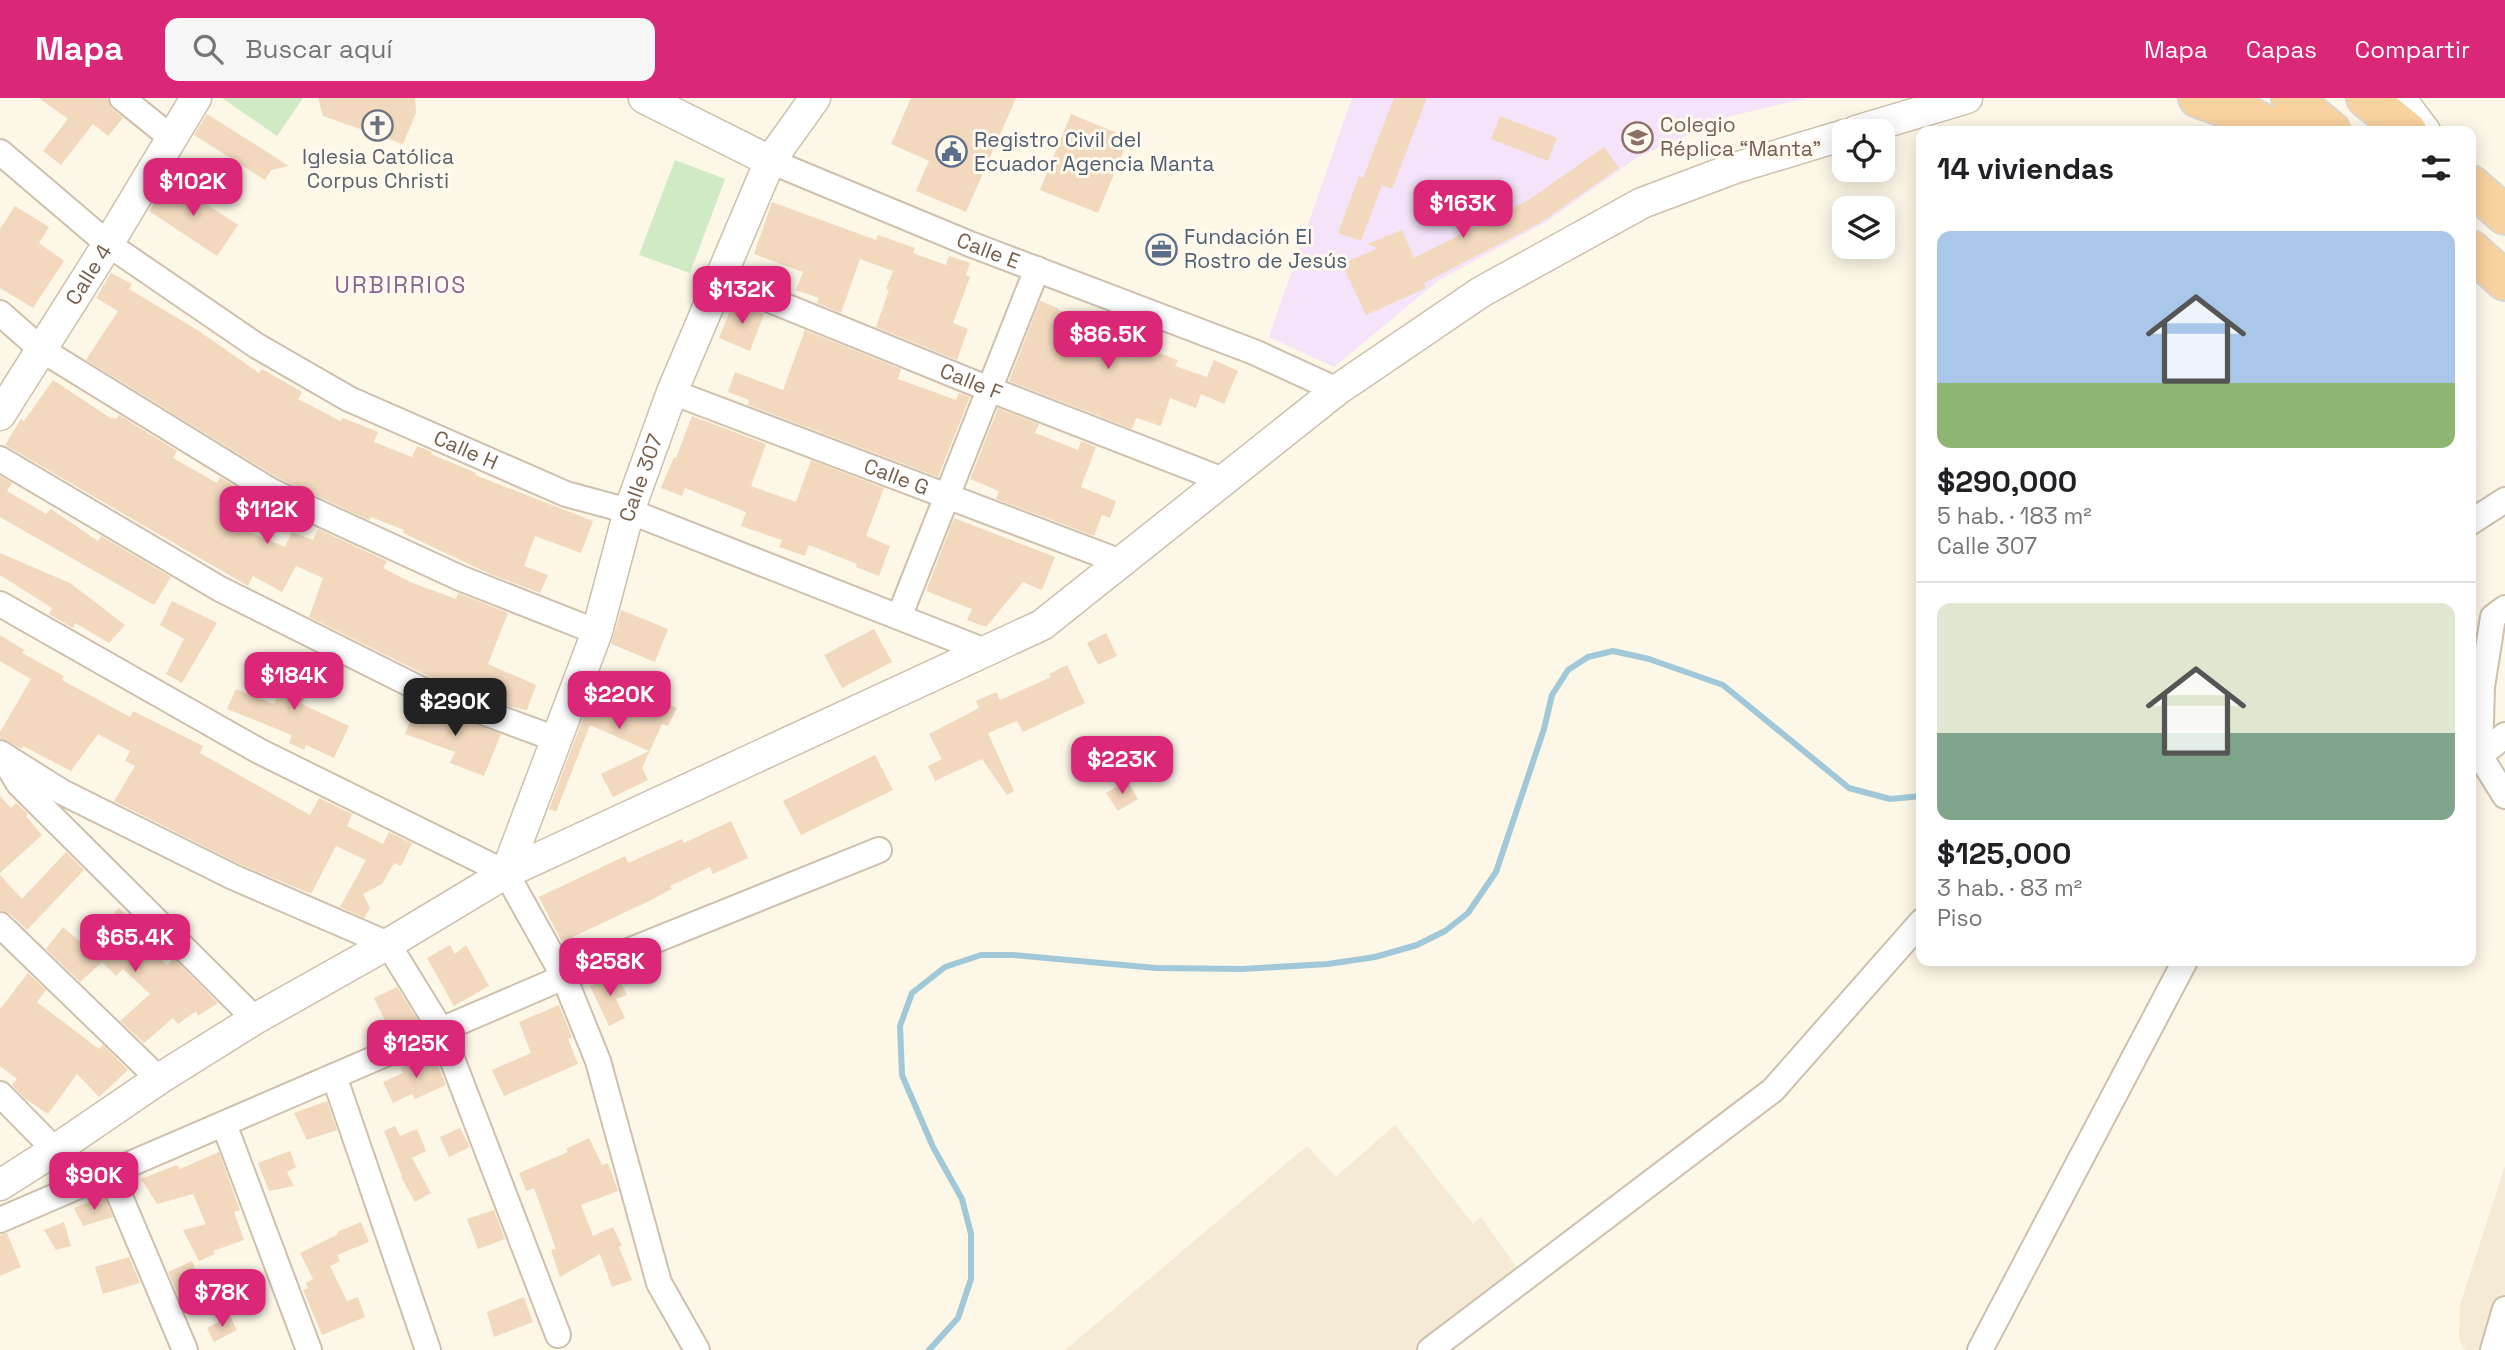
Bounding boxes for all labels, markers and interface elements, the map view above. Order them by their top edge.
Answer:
search box [165,18,655,81]
text: Mapa [35,28,123,70]
icon: search [189,30,227,68]
text: Buscar aquí [245,32,393,66]
text: Mapa [2144,34,2208,65]
text: Capas [2246,34,2317,65]
text: Compartir [2355,34,2470,65]
church icon: Iglesia Católica Corpus Christi [361,108,395,142]
place label: Colegio Réplica “Manta” [1660,111,1821,162]
map controls [1832,119,1895,259]
button: locate [1832,119,1895,182]
school or university icon: Colegio Réplica “Manta” [1620,120,1654,154]
place label: Registro Civil del Ecuador Agencia Manta [974,126,1214,177]
public building icon: Registro Civil del Ecuador Agencia Manta [934,135,968,169]
place label: Iglesia Católica Corpus Christi [302,143,454,194]
text: 14 viviendas [1937,149,2114,188]
icon: filters [2417,149,2455,187]
pin: $102K [144,158,242,218]
text: $102K [159,166,227,196]
pin: $163K [1414,180,1512,240]
text: $163K [1430,188,1496,218]
button: layers [1832,196,1895,259]
place label: Fundación El Rostro de Jesús [1184,223,1347,274]
street label: Calle E [953,226,1024,275]
office icon: Fundación El Rostro de Jesús [1144,232,1178,266]
street label: Calle 4 [59,239,117,310]
pin: $132K [693,266,791,326]
district label: URBIRRIOS [335,270,467,300]
text: $132K [709,274,775,304]
icon: home [2133,276,2259,402]
pin: $86.5K [1051,312,1165,371]
text: $86.5K [1070,319,1146,349]
street label: Calle F [936,356,1006,406]
street label: Calle H [430,424,502,476]
street label: Calle 307 [613,430,669,524]
street label: Calle G [860,452,933,501]
text: $290,000 [1937,462,2077,501]
pin: $112K [218,486,316,546]
text: $112K [236,494,298,524]
text: 5 hab. · 183 m² [1937,501,2092,531]
text: Calle 307 [1937,531,2037,561]
icon: home [2133,648,2259,774]
pin: $184K [245,652,343,712]
text: $184K [260,660,328,690]
pin: $220K [570,672,668,731]
pin: $290K [406,678,504,738]
text: $220K [584,679,654,709]
text: $290K [419,686,491,716]
pin: $223K [1073,736,1171,796]
text: $223K [1087,744,1157,774]
text: $125,000 [1937,834,2071,873]
text: 3 hab. · 83 m² [1937,873,2082,903]
text: Piso [1937,903,1983,933]
pin: $65.4K [78,914,192,974]
text: $65.4K [96,922,174,952]
pin: $258K [561,939,659,998]
text: $258K [575,946,645,976]
pin: $125K [367,1020,465,1080]
text: $125K [383,1028,449,1058]
pin: $90K [53,1152,135,1212]
text: $90K [65,1160,123,1190]
pin: $78K [181,1270,263,1329]
text: $78K [195,1277,249,1307]

